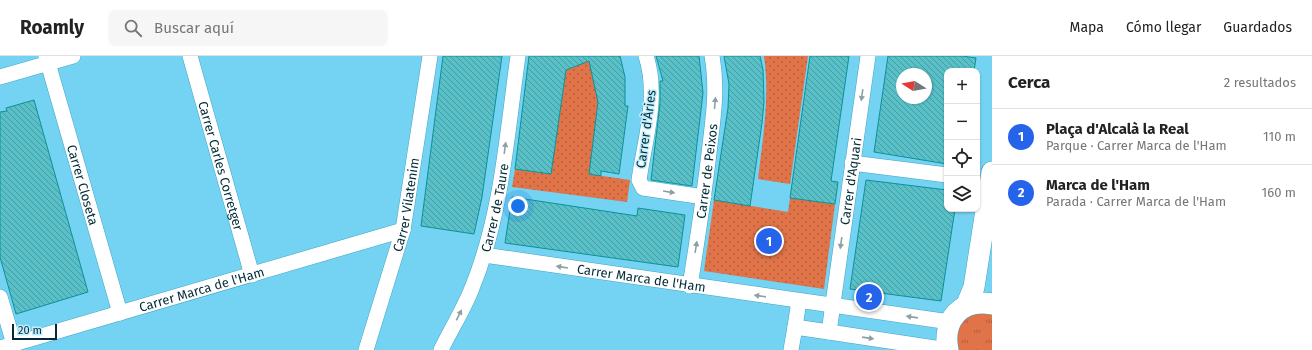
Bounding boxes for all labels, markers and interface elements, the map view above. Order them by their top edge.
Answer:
search box [108,10,388,46]
text: Roamly [20,16,84,39]
icon: search [122,17,144,39]
text: Buscar aquí [154,19,234,37]
text: Mapa [1070,19,1104,36]
text: Cómo llegar [1126,19,1201,36]
text: Guardados [1223,19,1292,36]
north arrow [896,68,932,104]
map controls [944,68,980,212]
button: + [944,68,980,104]
text: Cerca [1008,72,1050,93]
text: 2 resultados [1224,75,1296,90]
street label: Carrer d'Àries [633,89,659,169]
one-way arrow [859,89,865,101]
one-way arrow [711,97,718,109]
street label: Carrer Carles Corretger [196,99,246,232]
button: − [944,104,980,140]
text: Plaça d'Alcalà la Real [1046,120,1189,138]
street label: Carrer de Peixos [693,123,720,220]
text: 1 [1018,129,1024,144]
text: 110 m [1263,129,1296,144]
street label: Carrer d'Aquari [837,136,864,226]
text: Parque · Carrer Marca de l'Ham [1046,138,1227,153]
button: locate [944,140,980,176]
one-way arrow [502,142,508,154]
street label: Carrer Closeta [64,143,102,227]
street label: Carrer Vilatenim [389,157,422,253]
street label: Carrer de Taure [478,162,511,254]
button: layers [944,176,980,212]
text: Marca de l'Ham [1046,176,1150,194]
text: 2 [1018,185,1024,200]
text: 160 m [1262,185,1296,200]
one-way arrow [663,189,675,195]
text: Parada · Carrer Marca de l'Ham [1046,194,1226,209]
your location [508,196,528,216]
pin: 1 [756,226,782,256]
one-way arrow [838,237,844,249]
one-way arrow [693,241,699,253]
street label: Carrer Marca de l'Ham [576,261,707,294]
street label: Carrer Marca de l'Ham [137,264,266,314]
one-way arrow [556,264,568,270]
pin: 2 [856,282,882,312]
one-way arrow [754,293,766,299]
one-way arrow [455,309,462,321]
one-way arrow [906,314,918,320]
scale bar [12,322,57,341]
text: 20 m [18,324,42,337]
one-way arrow [862,335,874,341]

